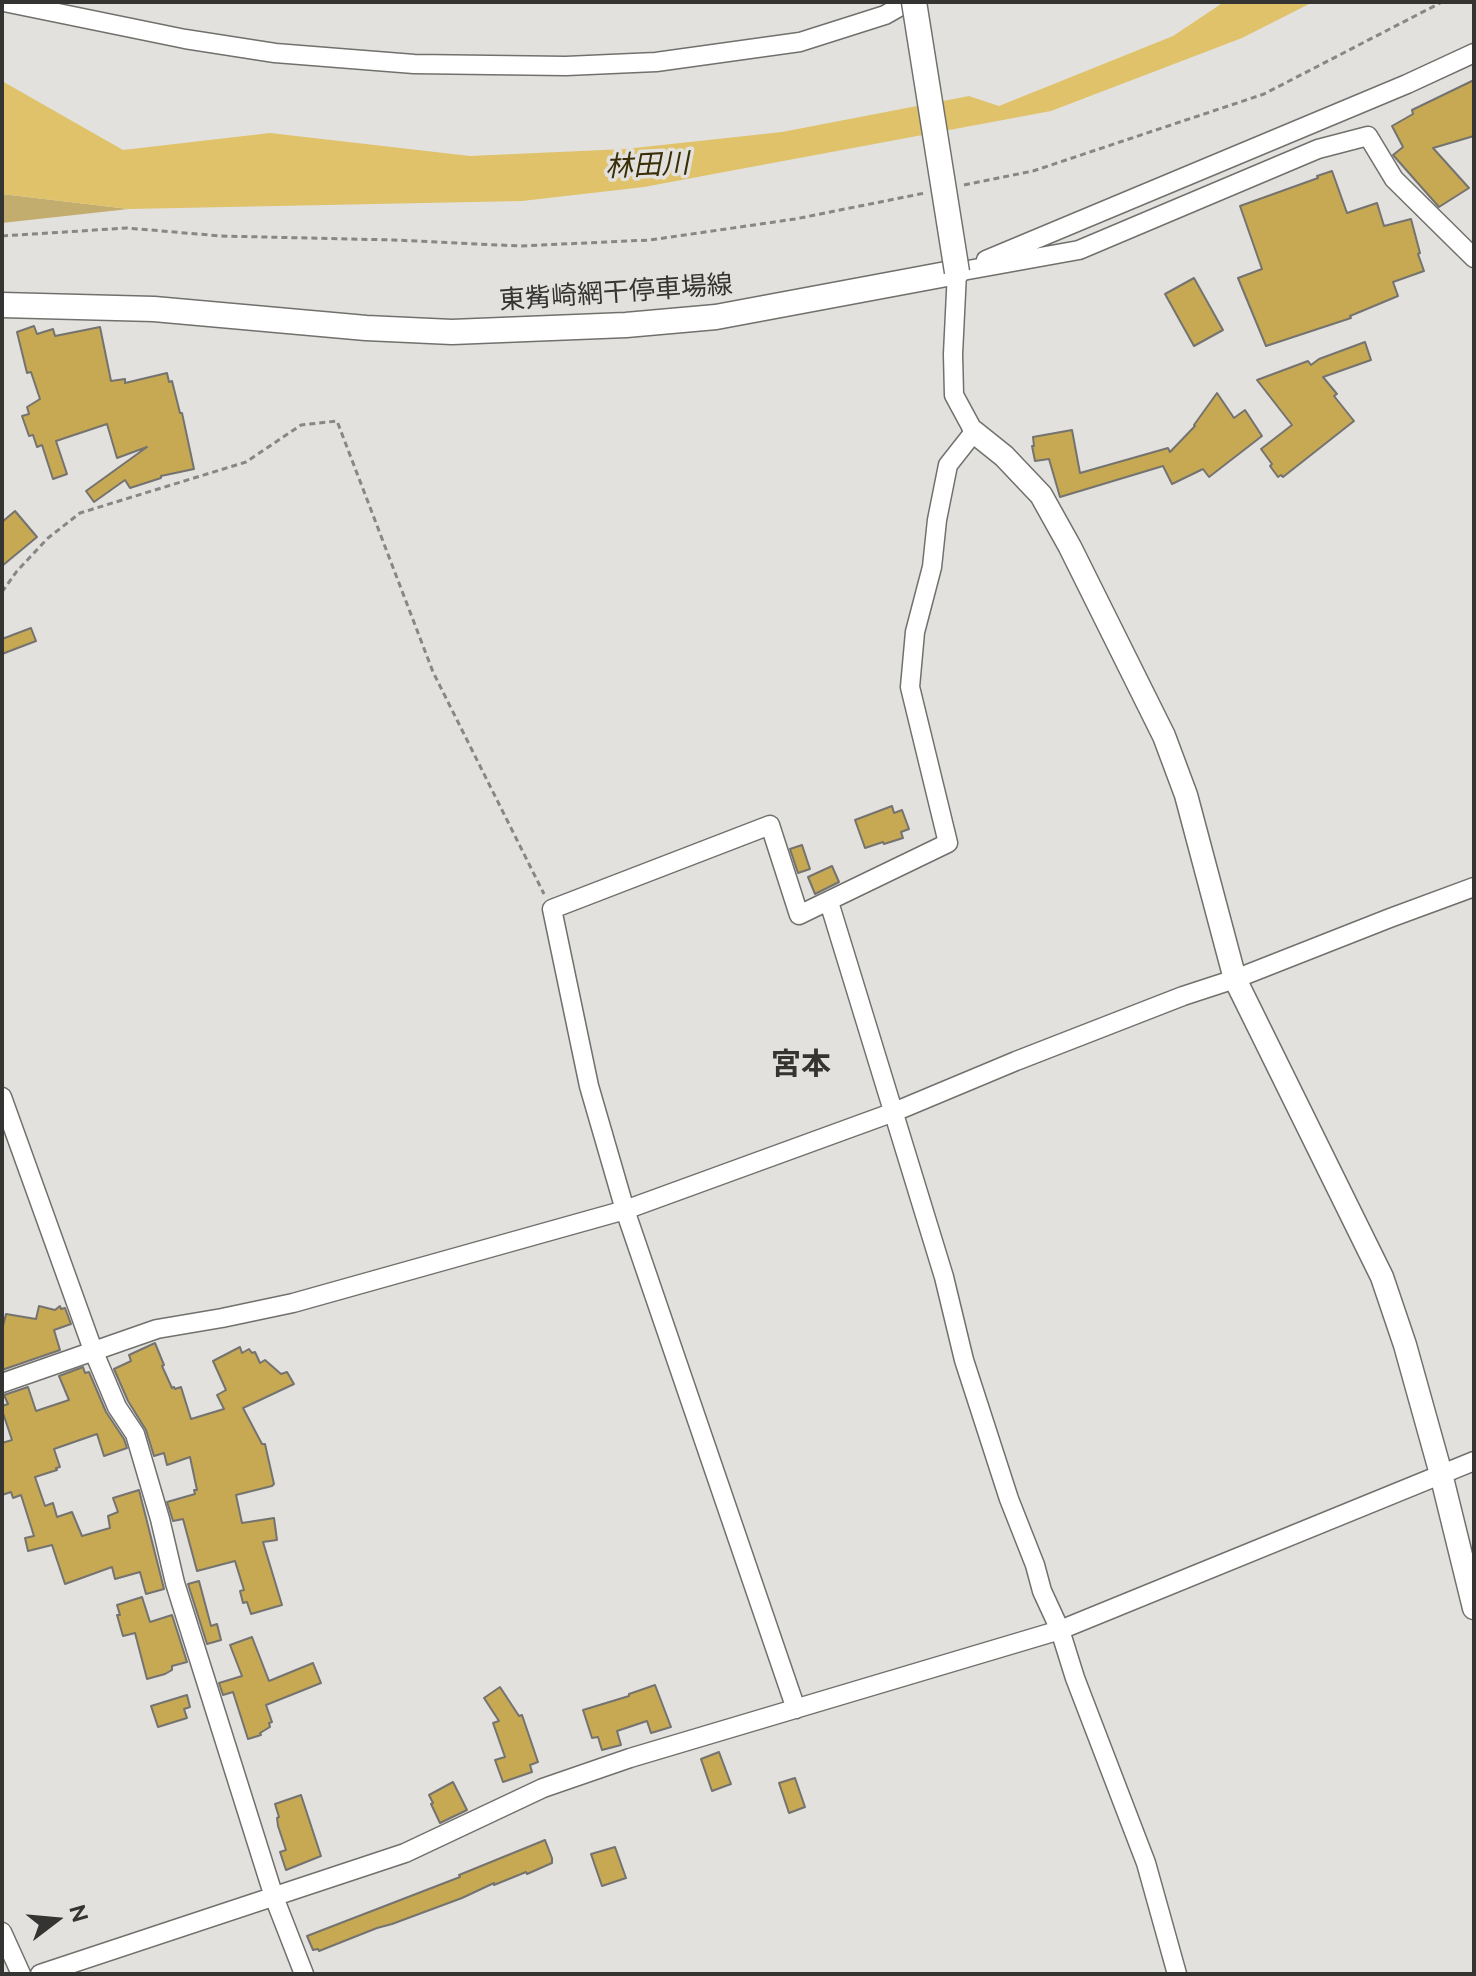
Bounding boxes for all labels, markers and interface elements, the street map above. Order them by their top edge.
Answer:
water label: 林田川 [604,147,690,185]
street label: 東觜崎網干停車場線 [498,269,734,317]
district label: 宮本 [771,1047,831,1083]
north arrow [16,1880,96,1960]
text: N [64,1902,94,1925]

